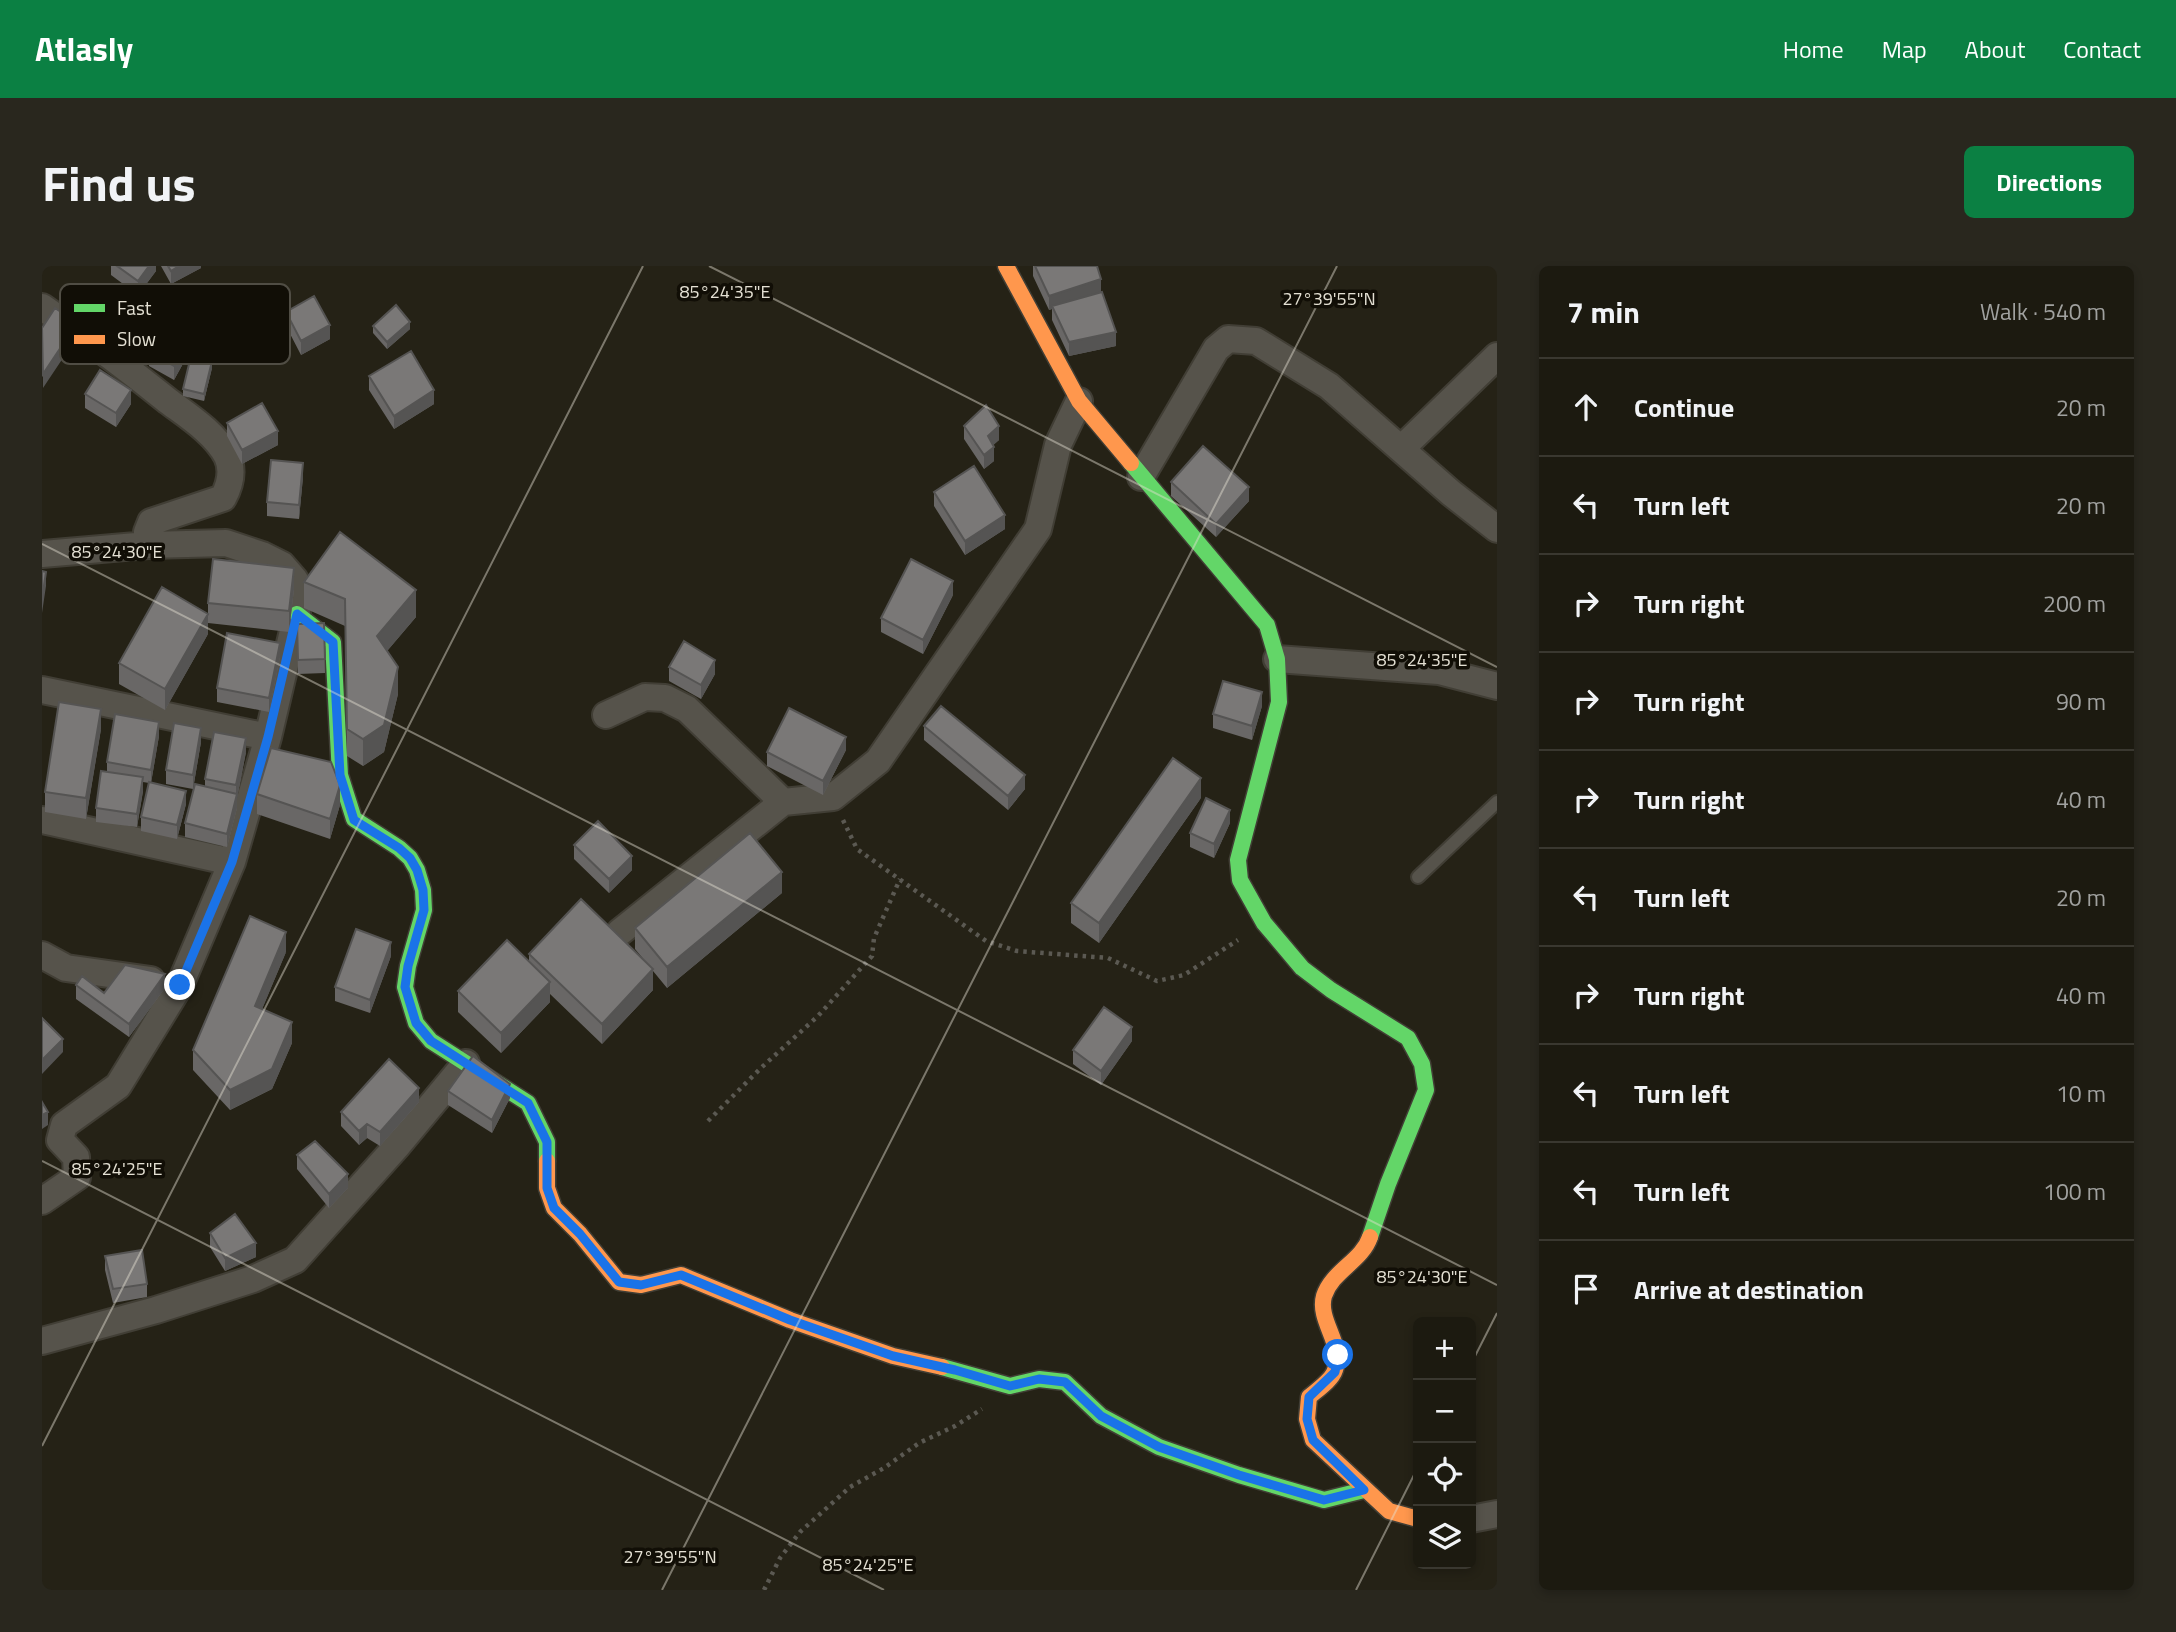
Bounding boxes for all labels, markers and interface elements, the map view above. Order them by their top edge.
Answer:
text: Atlasly [35,24,133,74]
text: Home [1783,31,1844,67]
text: Map [1882,31,1927,67]
text: About [1965,31,2025,67]
text: Contact [2063,31,2141,67]
text: Find us [42,145,196,220]
button: Directions [1964,146,2134,218]
text: 85°24'35"E [680,278,771,305]
legend [60,284,290,364]
text: 27°39'55"N [1282,285,1376,312]
text: 7 min [1567,289,1640,335]
text: Fast [117,293,152,322]
text: Walk · 540 m [1980,294,2106,329]
text: Slow [117,324,156,353]
icon: ahead [1567,388,1605,426]
text: Continue [1634,388,1734,427]
text: 20 m [2056,390,2106,425]
icon: left [1567,486,1605,524]
text: Turn left [1634,486,1729,525]
text: 20 m [2056,488,2106,523]
text: 85°24'30"E [72,538,163,565]
icon: right [1567,584,1605,622]
text: Turn right [1634,584,1745,623]
text: 200 m [2043,586,2106,621]
text: 85°24'35"E [1377,646,1468,673]
icon: right [1567,682,1605,720]
text: Turn right [1634,682,1745,721]
text: 90 m [2056,684,2106,719]
icon: right [1567,780,1605,818]
text: Turn right [1634,780,1745,819]
text: 40 m [2056,782,2106,817]
icon: left [1567,878,1605,916]
text: Turn left [1634,878,1729,917]
text: 20 m [2056,880,2106,915]
route end [164,969,195,1000]
icon: right [1567,976,1605,1014]
text: Turn right [1634,976,1745,1015]
text: 40 m [2056,978,2106,1013]
icon: left [1567,1074,1605,1112]
text: Turn left [1634,1074,1729,1113]
text: 10 m [2056,1076,2106,1111]
text: 85°24'25"E [72,1155,163,1182]
icon: left [1567,1172,1605,1210]
text: Turn left [1634,1172,1729,1211]
text: 100 m [2043,1174,2106,1209]
text: 85°24'30"E [1377,1263,1468,1290]
icon: arrive [1567,1270,1605,1308]
text: Arrive at destination [1634,1270,1864,1309]
map controls [1413,1317,1476,1569]
button: + [1413,1317,1476,1380]
route start [1322,1339,1353,1370]
button: − [1413,1380,1476,1443]
button: locate [1413,1443,1476,1506]
button: layers [1413,1506,1476,1569]
text: 27°39'55"N [623,1543,717,1570]
text: 85°24'25"E [823,1551,914,1578]

